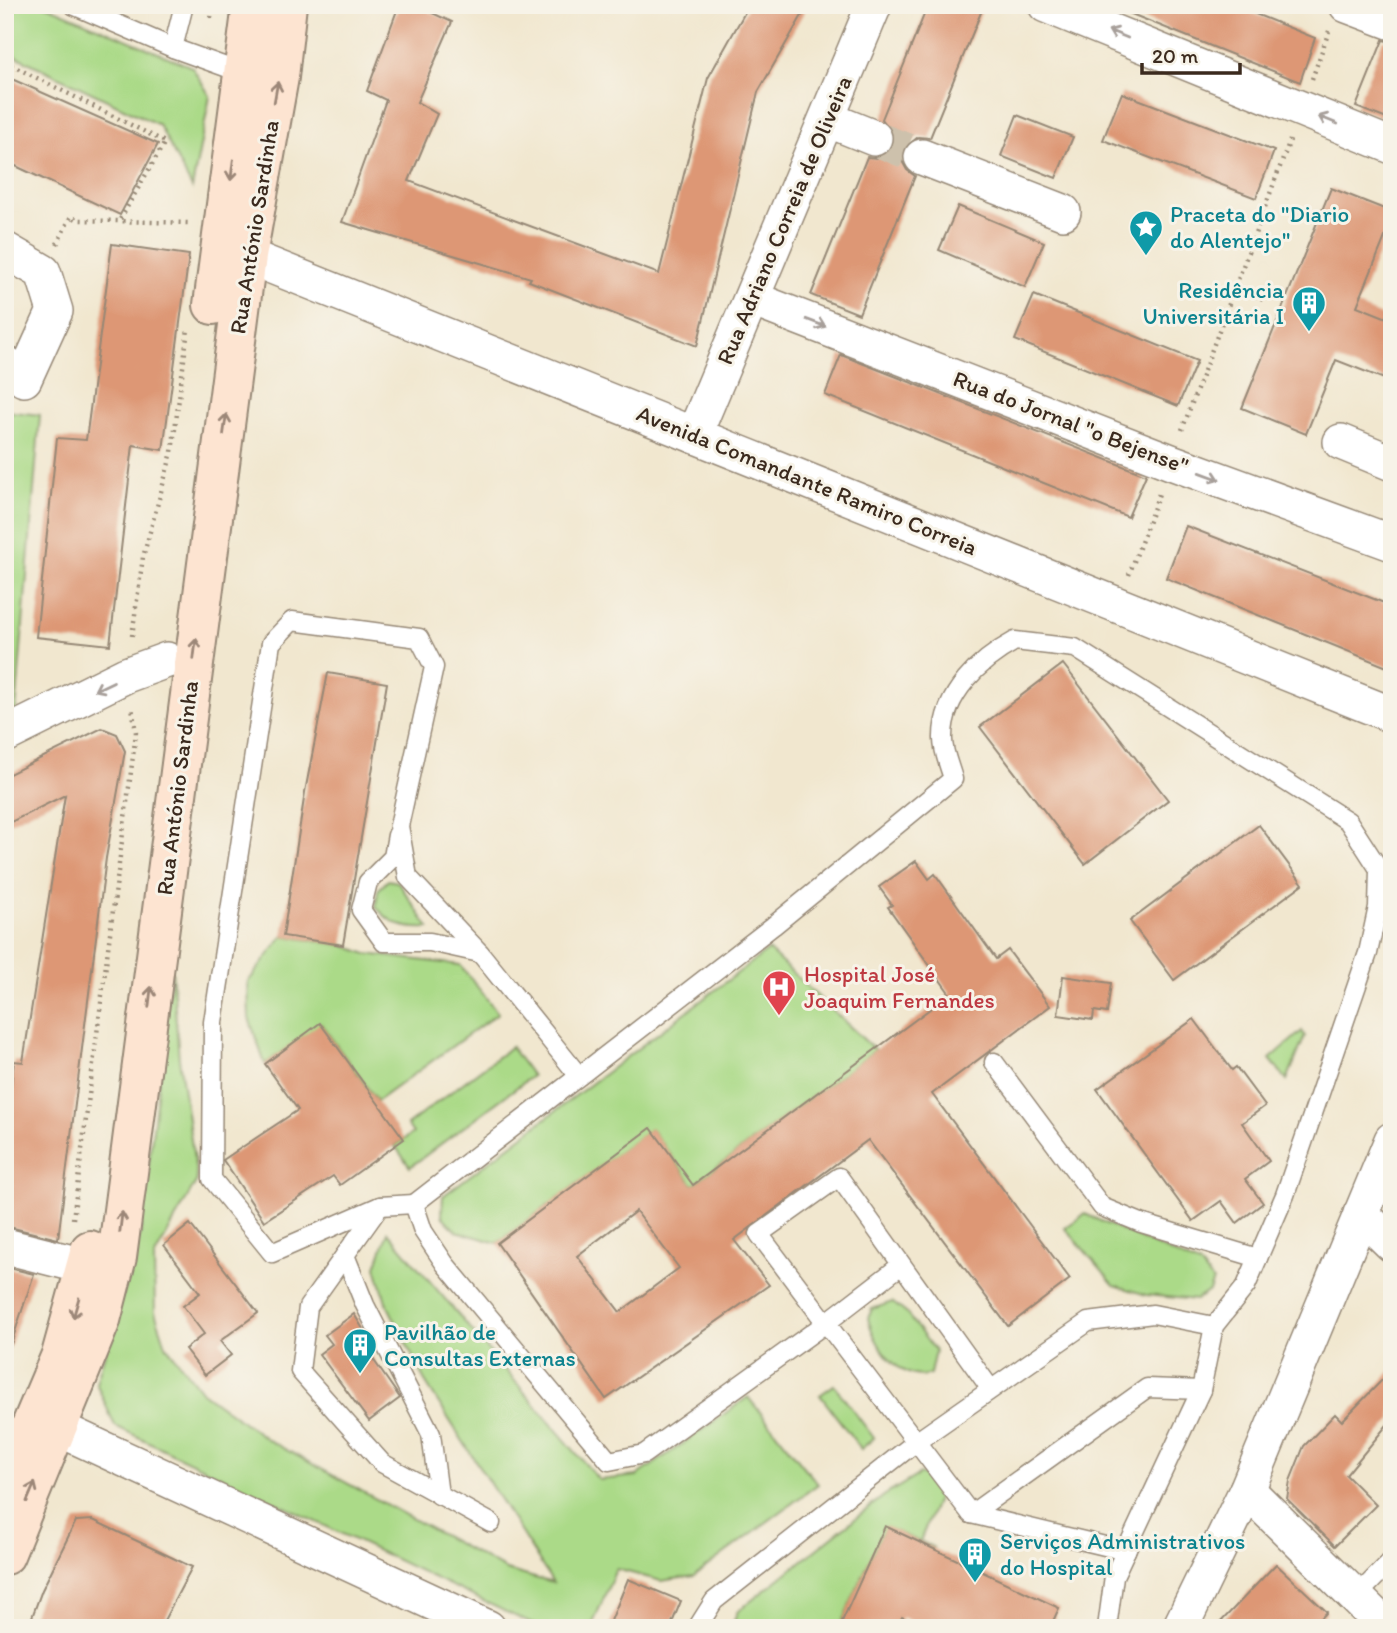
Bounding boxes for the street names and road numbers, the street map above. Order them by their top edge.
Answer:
street label: Rua Adriano Correia de Oliveira [710,71,858,369]
street label: Rua António Sardinha [223,118,285,336]
street label: Rua do Jornal "o Bejense" [949,364,1193,480]
street label: Avenida Comandante Ramiro Correia [633,399,981,561]
street label: Rua António Sardinha [150,679,204,897]

